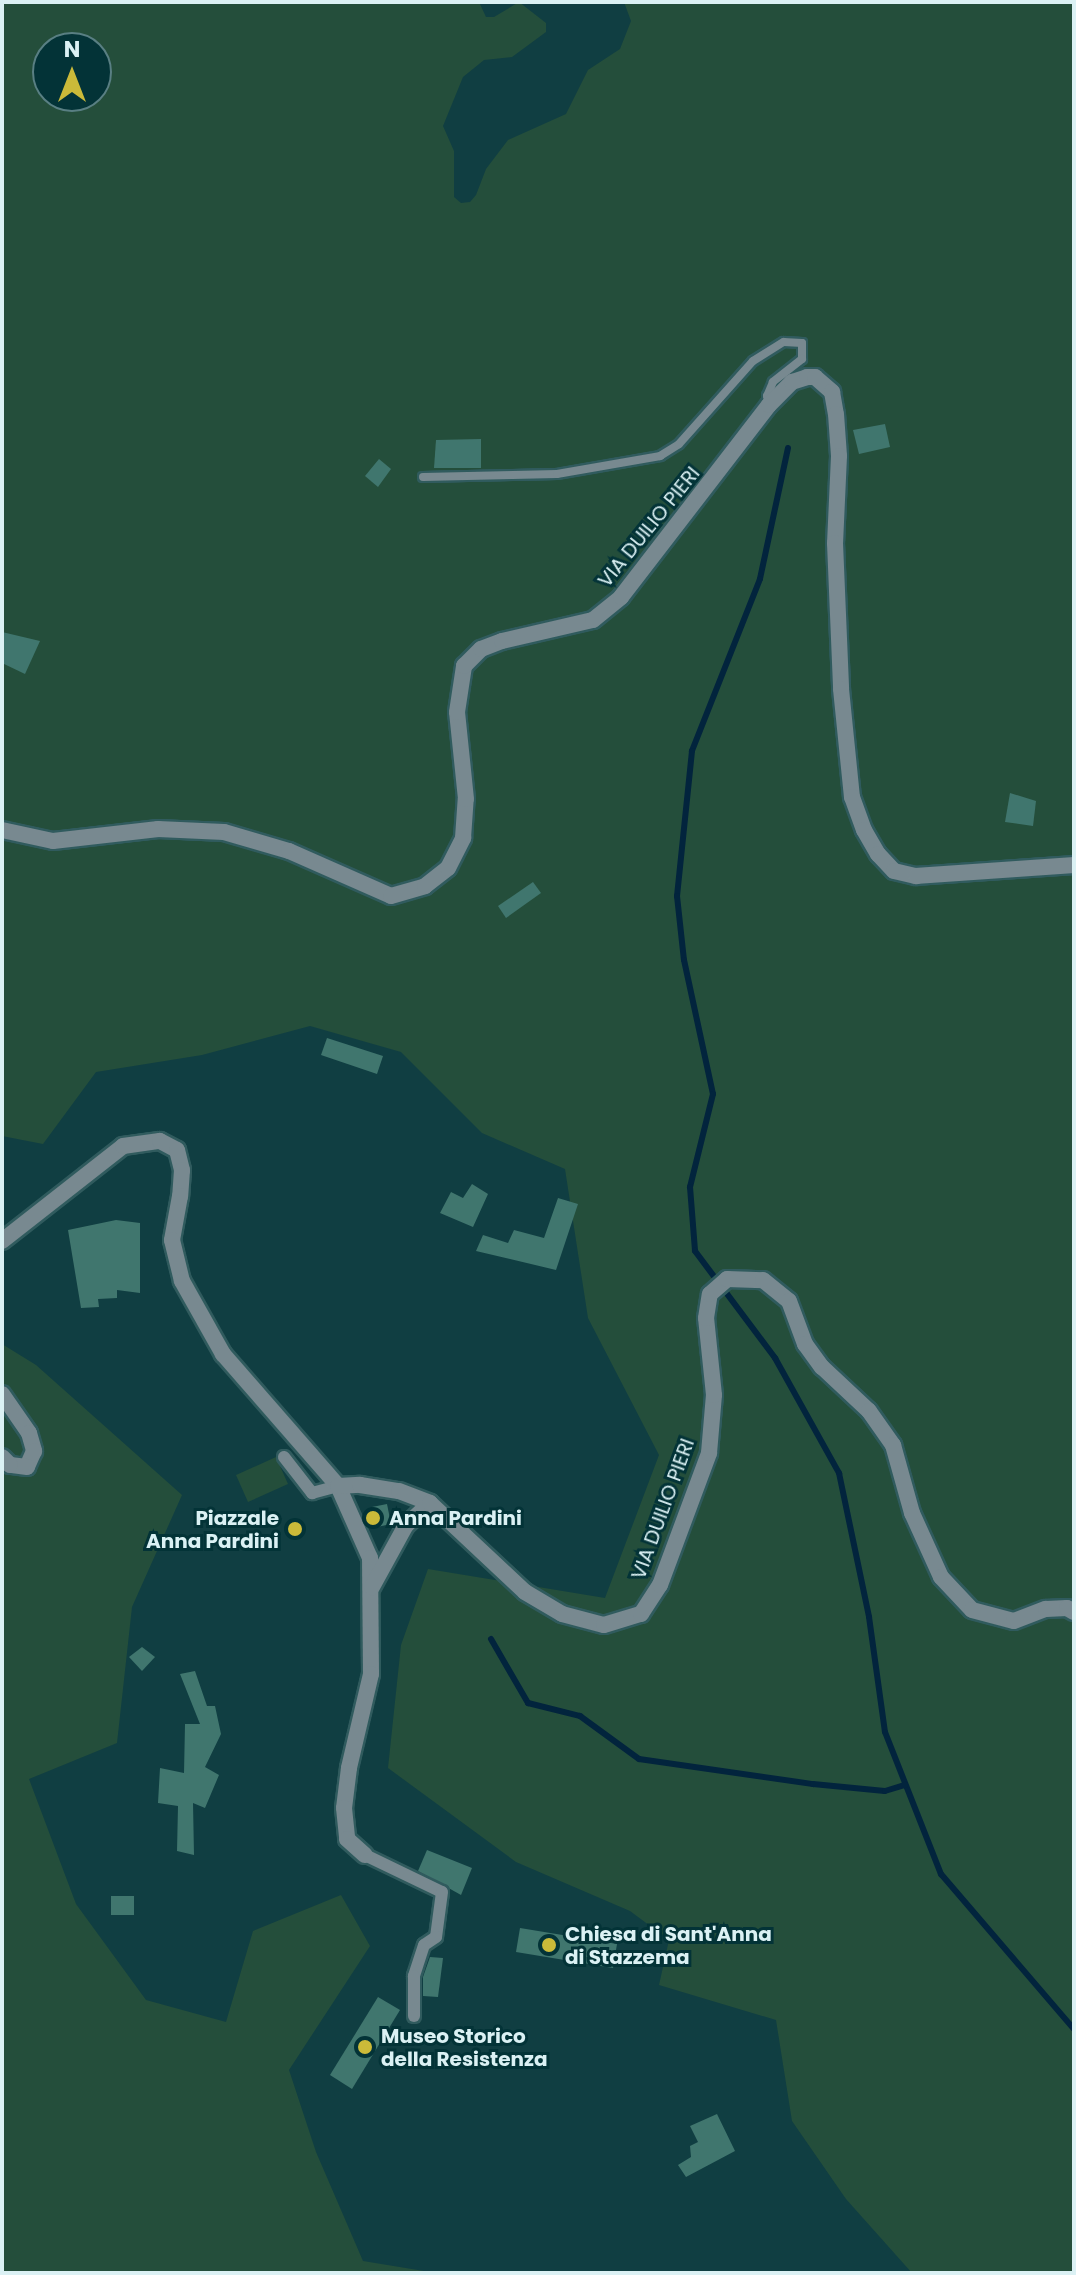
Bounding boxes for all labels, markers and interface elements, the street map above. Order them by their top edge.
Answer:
north arrow [32,32,112,112]
text: N [64,34,80,65]
street label: VIA DUILIO PIERI [593,462,705,592]
street label: VIA DUILIO PIERI [626,1435,700,1583]
place label: Piazzale Anna Pardini [146,1506,279,1553]
place label: Anna Pardini [389,1506,522,1530]
marker: Anna Pardini [364,1509,382,1527]
marker: Piazzale Anna Pardini [286,1520,304,1538]
place label: Chiesa di Sant'Anna di Stazzema [565,1922,772,1969]
marker: Chiesa di Sant'Anna di Stazzema [540,1936,558,1954]
place label: Museo Storico della Resistenza [381,2024,548,2071]
marker: Museo Storico della Resistenza [356,2038,374,2056]

